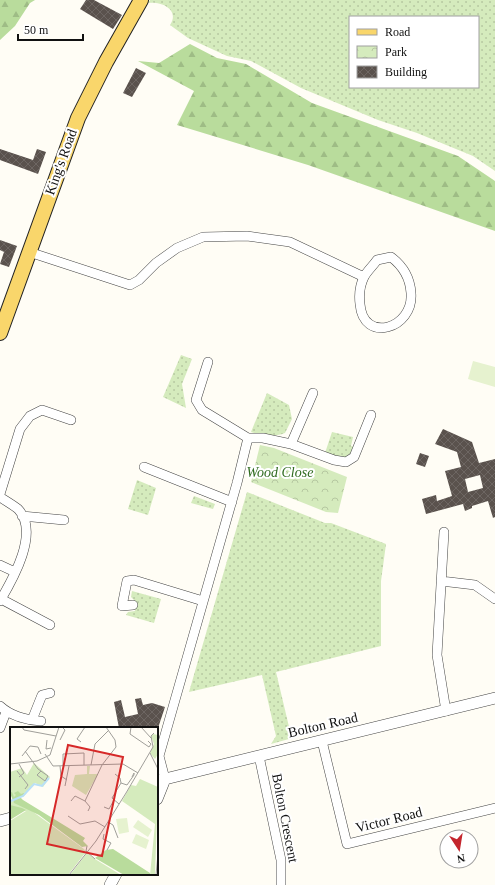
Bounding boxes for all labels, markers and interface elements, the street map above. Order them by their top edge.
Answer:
scale bar [18,16,83,42]
legend [349,16,479,88]
text: 50 m [24,23,49,37]
text: Road [385,25,410,39]
text: Park [385,45,407,59]
text: Building [385,65,427,79]
street label: King's Road [42,127,80,197]
park label: Wood Close [247,465,313,480]
street label: Bolton Road [287,710,359,740]
inset map [10,727,158,875]
street label: Bolton Crescent [269,772,301,864]
street label: Victor Road [354,804,424,836]
north arrow [439,829,479,869]
text: N [456,852,466,865]

